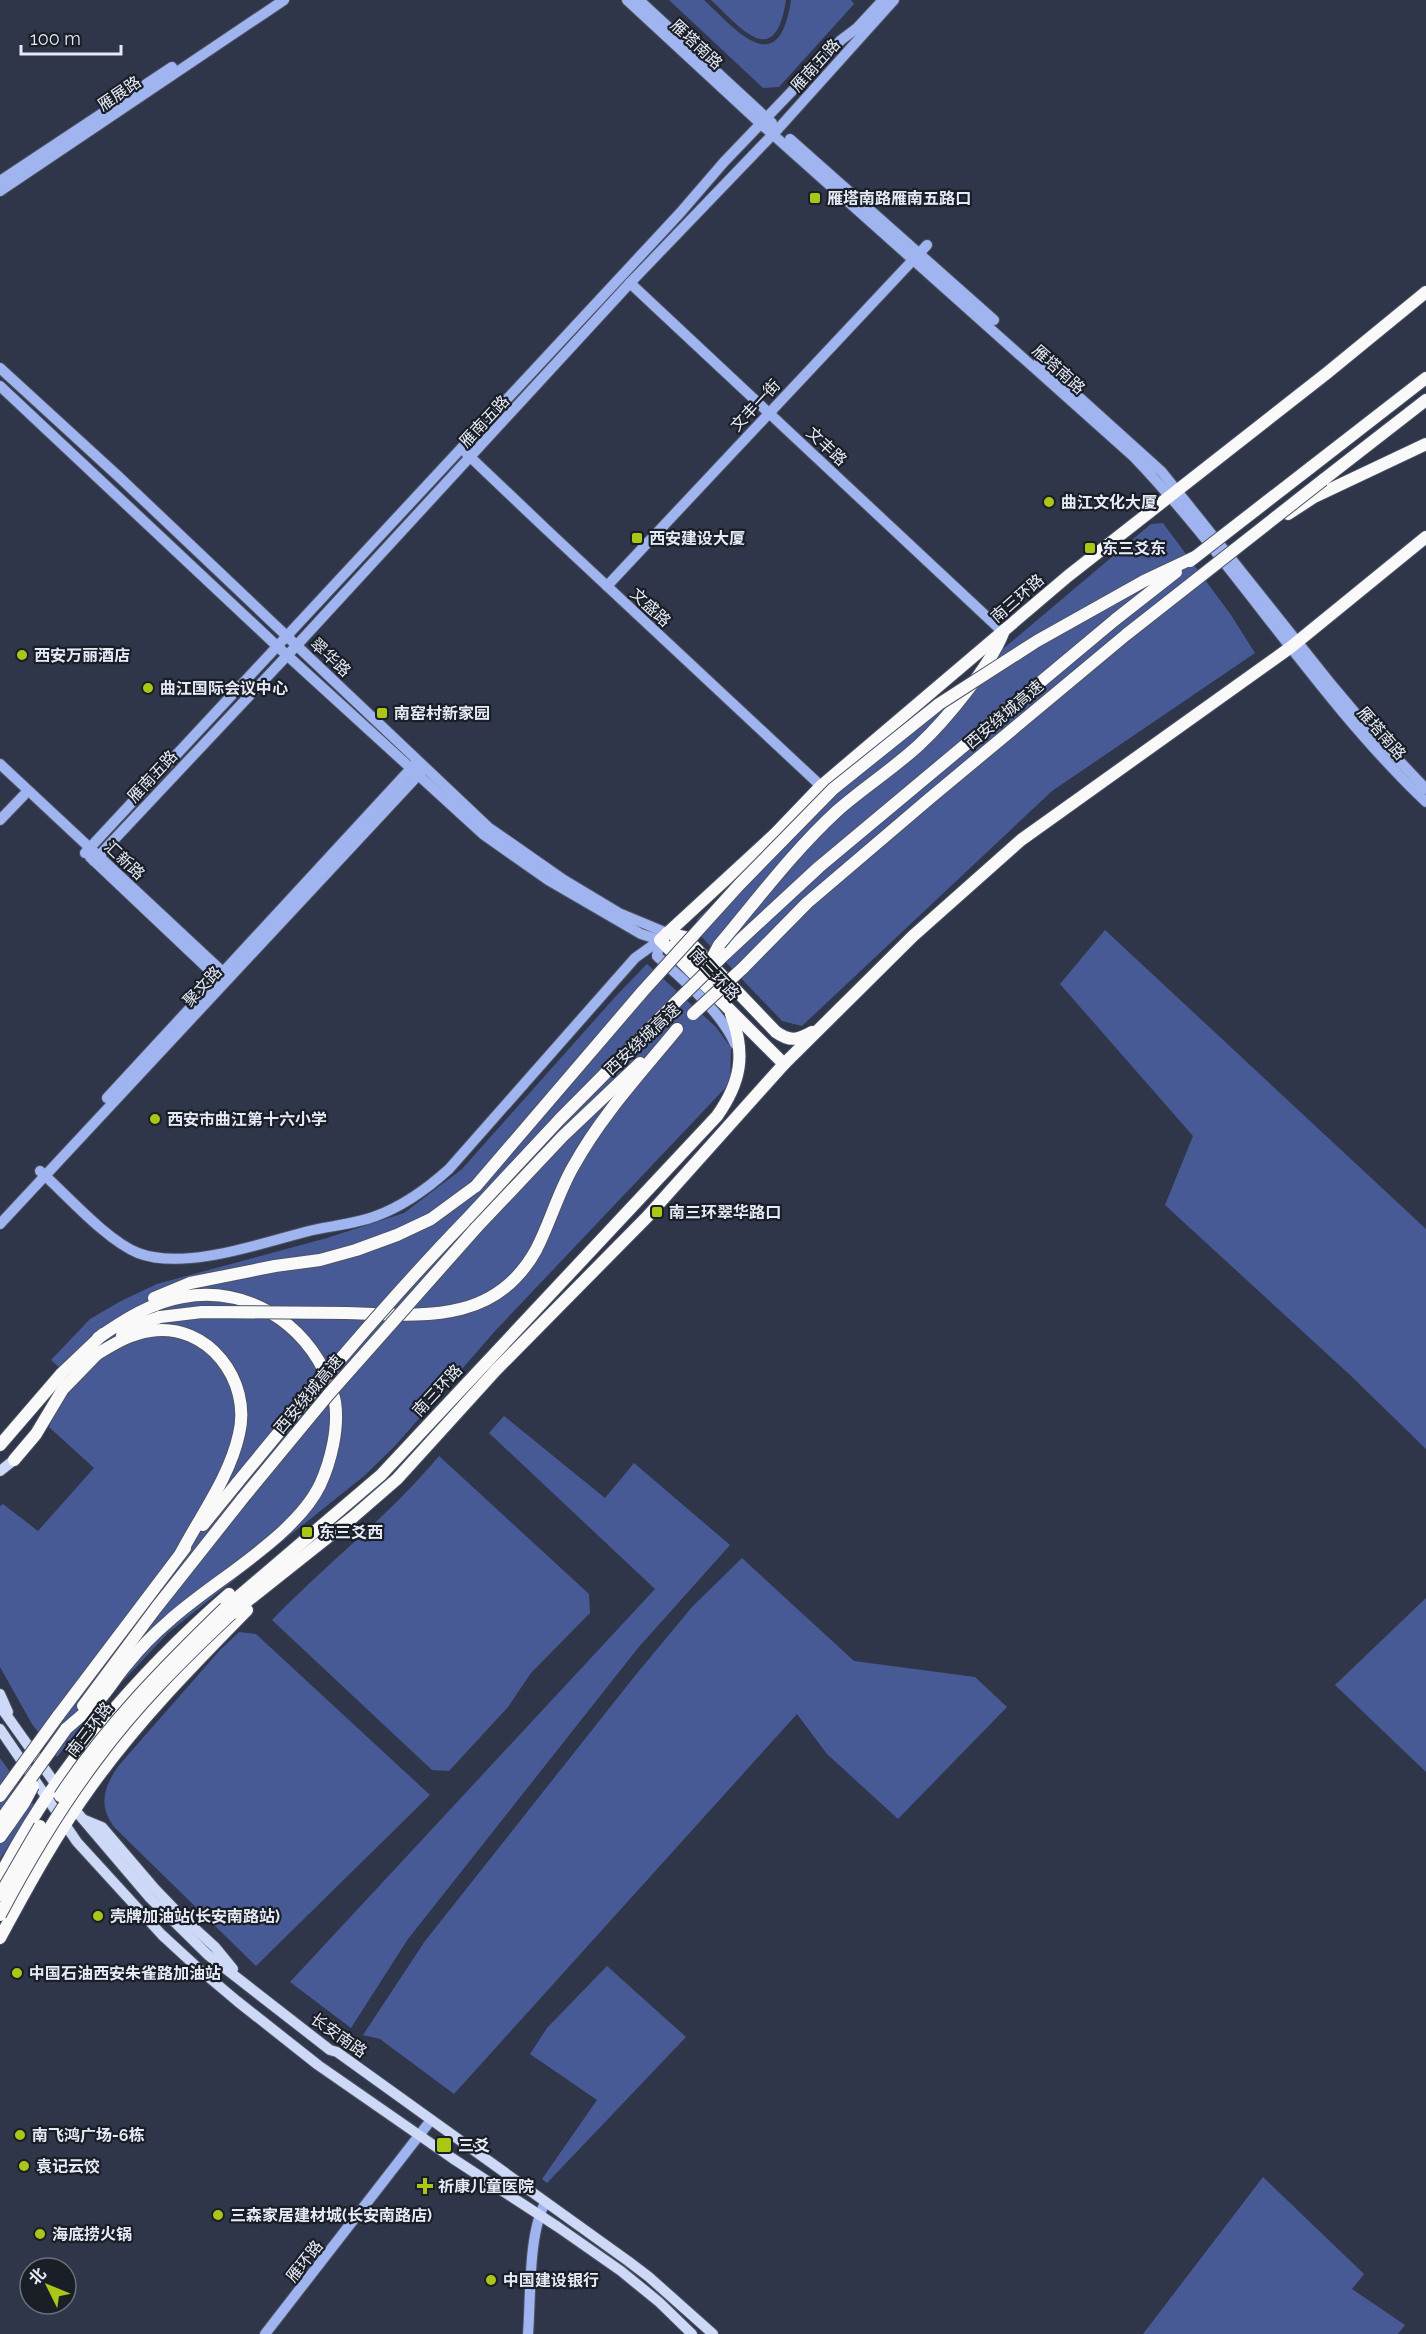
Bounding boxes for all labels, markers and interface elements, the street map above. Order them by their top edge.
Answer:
street label: 雁塔南路 [667,16,727,73]
scale bar [21,18,122,56]
text: 100 m [30,28,81,49]
street label: 雁南五路 [787,35,844,95]
street label: 雁展路 [94,72,144,115]
place label: 雁塔南路雁南五路口 [827,189,971,208]
marker: 雁塔南路雁南五路口 [808,191,822,205]
street label: 雁塔南路 [1029,341,1089,398]
street label: 文丰一街 [727,375,784,435]
street label: 雁南五路 [456,391,513,451]
street label: 文丰路 [803,423,851,470]
place label: 曲江文化大厦 [1061,493,1157,512]
marker: 曲江文化大厦 [1042,495,1056,509]
place label: 西安建设大厦 [649,529,745,548]
marker: 西安建设大厦 [630,531,644,545]
place label: 东三爻东 [1102,539,1166,558]
marker: 东三爻东 [1083,541,1097,555]
street label: 南三环路 [987,570,1048,627]
street label: 文盛路 [627,584,675,631]
street label: 翠华路 [307,634,355,681]
place label: 西安万丽酒店 [34,646,130,665]
marker: 西安万丽酒店 [15,648,29,662]
street label: 西安绕城高速 [961,676,1047,753]
place label: 曲江国际会议中心 [160,679,288,698]
marker: 曲江国际会议中心 [141,681,155,695]
street label: 雁塔南路 [1353,703,1410,764]
place label: 南窑村新家园 [394,704,490,723]
marker: 南窑村新家园 [375,706,389,720]
street label: 雁南五路 [124,746,181,806]
street label: 汇新路 [101,837,149,884]
street label: 南三环路 [686,944,743,1004]
street label: 聚文路 [179,962,226,1010]
street label: 西安绕城高速 [601,1000,684,1079]
place label: 西安市曲江第十六小学 [167,1110,327,1129]
marker: 西安市曲江第十六小学 [148,1112,162,1126]
place label: 南三环翠华路口 [669,1203,781,1222]
marker: 南三环翠华路口 [650,1205,664,1219]
street label: 西安绕城高速 [270,1351,347,1437]
street label: 南三环路 [409,1360,466,1420]
place label: 东三爻西 [319,1523,383,1542]
marker: 东三爻西 [300,1525,314,1539]
street label: 南三环路 [62,1698,117,1760]
place label: 壳牌加油站(长安南路站) [110,1907,280,1926]
marker: 壳牌加油站(长安南路站) [91,1909,105,1923]
place label: 中国石油西安朱雀路加油站 [29,1964,221,1983]
marker: 中国石油西安朱雀路加油站 [10,1966,24,1980]
street label: 长安南路 [307,2009,370,2062]
place label: 南飞鸿广场-6栋 [32,2126,144,2145]
marker: 南飞鸿广场-6栋 [13,2128,27,2142]
marker: 三爻 [435,2136,453,2154]
place label: 三爻 [458,2136,490,2155]
place label: 袁记云饺 [36,2157,100,2176]
marker: 袁记云饺 [17,2159,31,2173]
marker: 祈康儿童医院 [416,2177,434,2195]
place label: 祈康儿童医院 [438,2177,534,2196]
place label: 三森家居建材城(长安南路店) [230,2206,432,2225]
marker: 三森家居建材城(长安南路店) [211,2208,225,2222]
place label: 海底捞火锅 [52,2225,132,2244]
marker: 海底捞火锅 [33,2227,47,2241]
street label: 雁环路 [282,2237,327,2286]
north arrow [18,2256,78,2316]
text: 北 [25,2264,50,2288]
place label: 中国建设银行 [503,2271,599,2290]
marker: 中国建设银行 [484,2273,498,2287]

